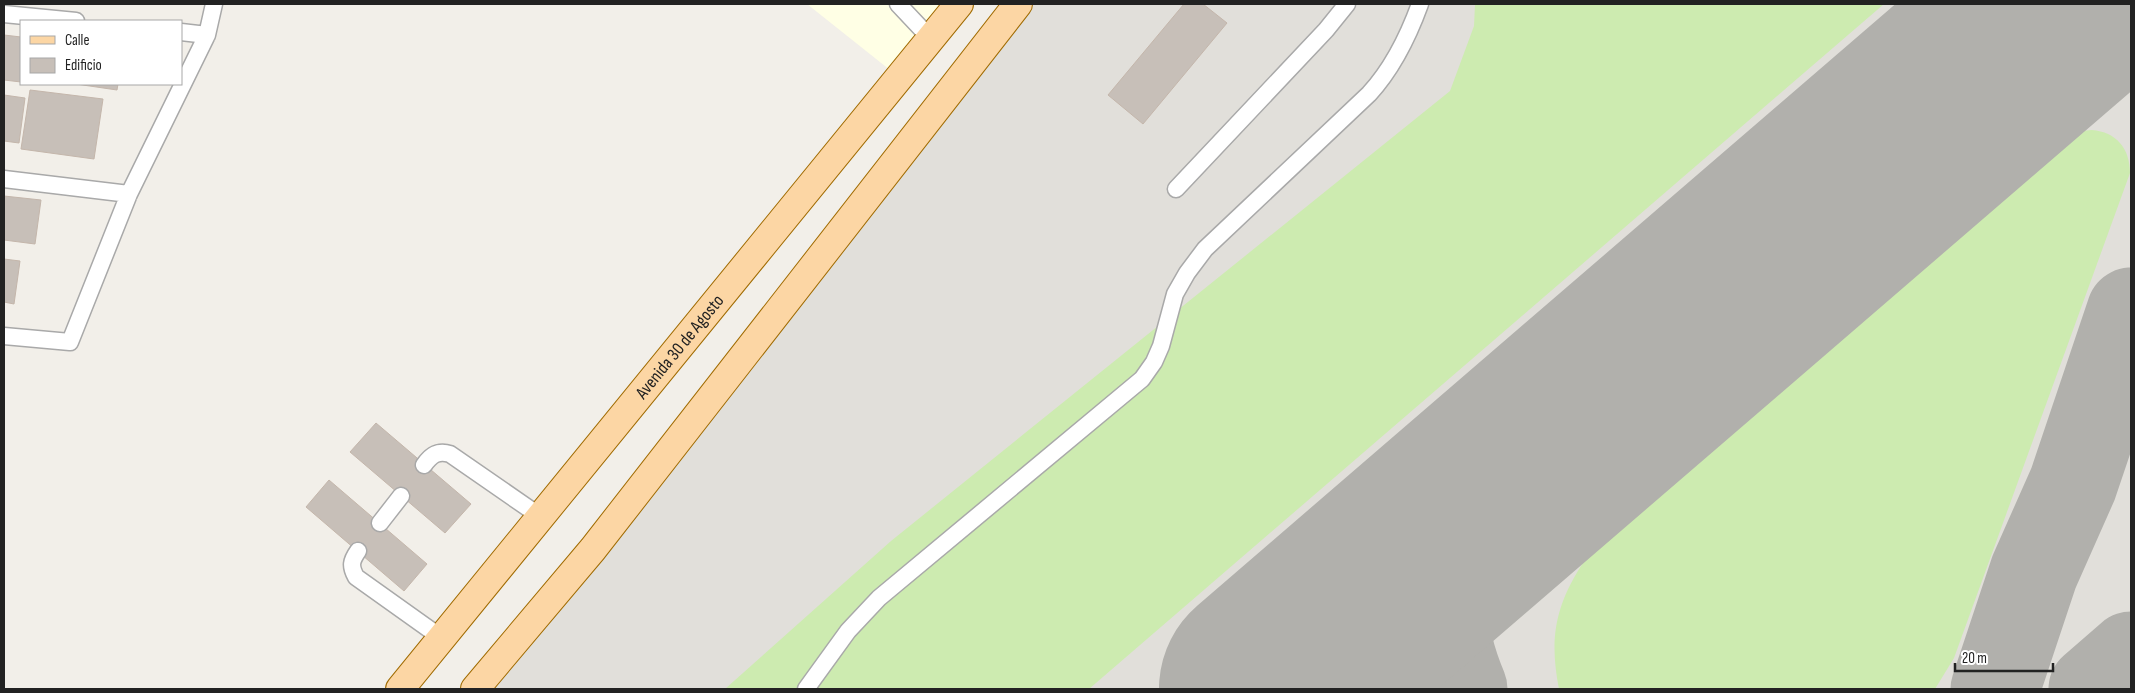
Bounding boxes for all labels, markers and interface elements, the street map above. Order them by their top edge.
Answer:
legend [20,20,182,85]
text: Calle [65,31,89,50]
text: Edificio [65,56,102,75]
street label: Avenida 30 de Agosto [630,290,728,404]
scale bar [1955,640,2052,672]
text: 20 m [1962,649,1987,668]

